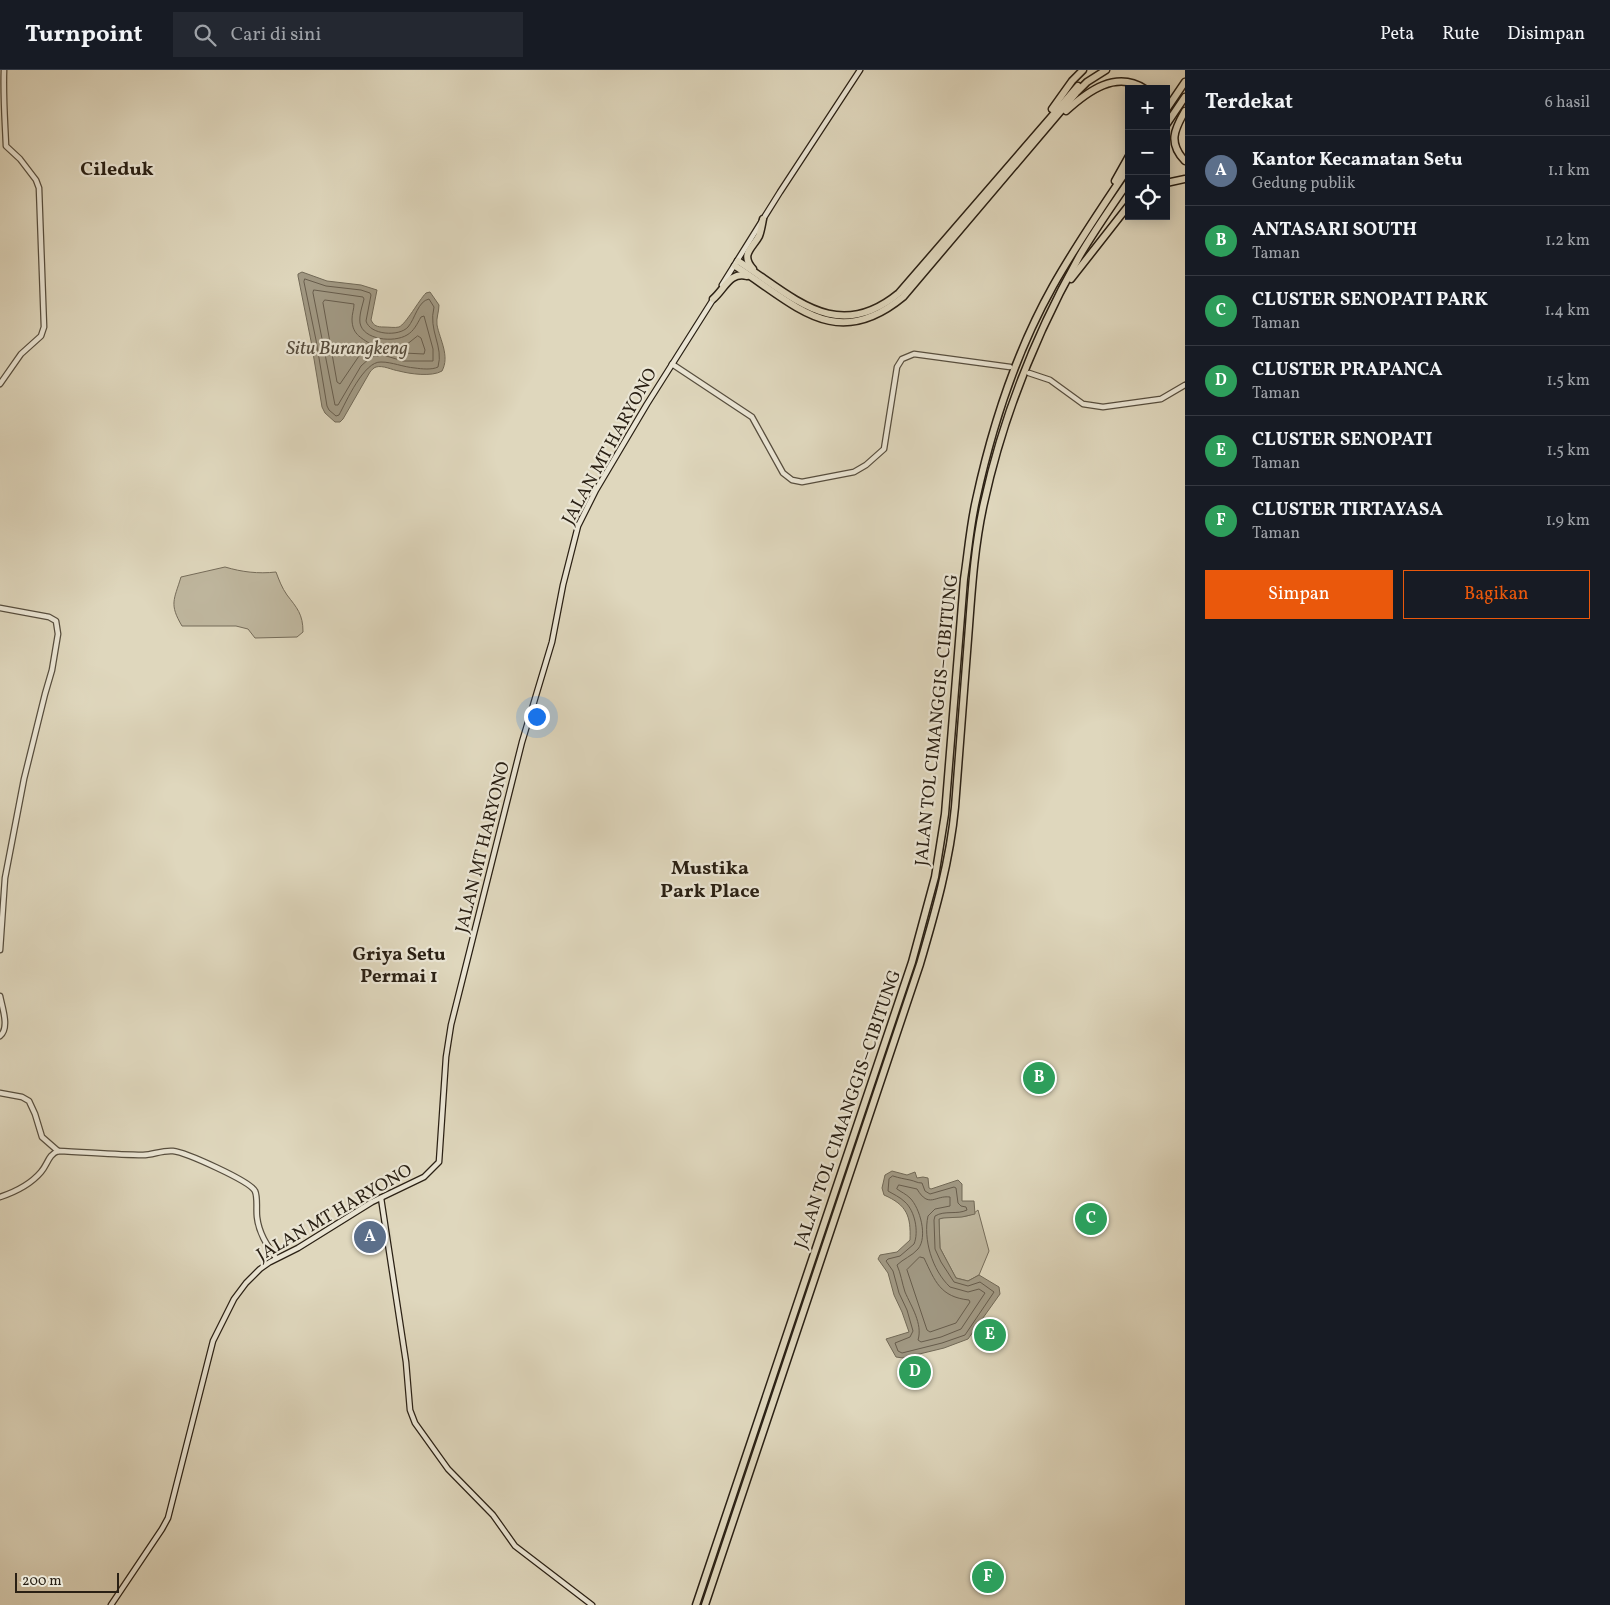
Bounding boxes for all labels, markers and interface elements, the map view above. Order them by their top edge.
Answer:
search box [173,12,523,57]
text: Turnpoint [25,18,143,52]
icon: search [191,21,219,49]
text: Cari di sini [231,22,321,48]
text: Peta [1380,22,1414,47]
text: Rute [1442,22,1479,47]
text: Disimpan [1507,22,1585,47]
map controls [1125,85,1170,220]
button: + [1125,85,1170,130]
text: Terdekat [1205,88,1293,117]
text: 6 hasil [1545,92,1590,114]
button: − [1125,130,1170,175]
text: Kantor Kecamatan Setu [1252,147,1463,173]
district label: Cileduk [80,156,154,184]
text: A [1215,160,1227,182]
text: 1.1 km [1548,160,1590,182]
text: Gedung publik [1252,173,1355,195]
button: locate [1125,175,1170,220]
text: ANTASARI SOUTH [1252,217,1417,243]
text: B [1216,230,1226,252]
text: 1.2 km [1545,230,1590,252]
text: Taman [1252,243,1300,265]
text: CLUSTER SENOPATI PARK [1252,287,1488,313]
text: C [1216,300,1226,322]
text: 1.4 km [1544,300,1590,322]
text: Taman [1252,313,1300,335]
water label: Situ Burangkeng [286,336,408,362]
text: CLUSTER PRAPANCA [1252,357,1443,383]
street label: JALAN MT HARYONO [557,364,664,530]
text: D [1215,370,1227,392]
text: 1.5 km [1547,370,1590,392]
text: Taman [1252,383,1300,405]
text: CLUSTER SENOPATI [1252,427,1433,453]
text: E [1216,440,1226,462]
text: 1.5 km [1547,440,1590,462]
text: Taman [1252,453,1300,475]
text: CLUSTER TIRTAYASA [1252,497,1443,523]
text: F [1216,510,1226,532]
text: 1.9 km [1546,510,1590,532]
text: Taman [1252,523,1300,545]
button: Simpan [1205,570,1393,619]
button: Bagikan [1403,570,1590,619]
street label: JALAN TOL CIMANGGIS–CIBITUNG [910,573,965,867]
your location [524,704,550,730]
street label: JALAN MT HARYONO [450,759,517,936]
district label: Mustika Park Place [660,855,760,906]
district label: Griya Setu Permai 1 [353,942,446,990]
street label: JALAN TOL CIMANGGIS–CIBITUNG [789,967,908,1252]
pin: B [1023,1059,1055,1097]
street label: JALAN MT HARYONO [252,1159,416,1265]
pin: C [1075,1200,1107,1238]
pin: A [354,1218,386,1256]
pin: E [974,1316,1006,1354]
pin: D [899,1353,931,1391]
pin: F [972,1558,1004,1596]
scale bar [15,1570,119,1593]
text: 200 m [22,1572,62,1591]

